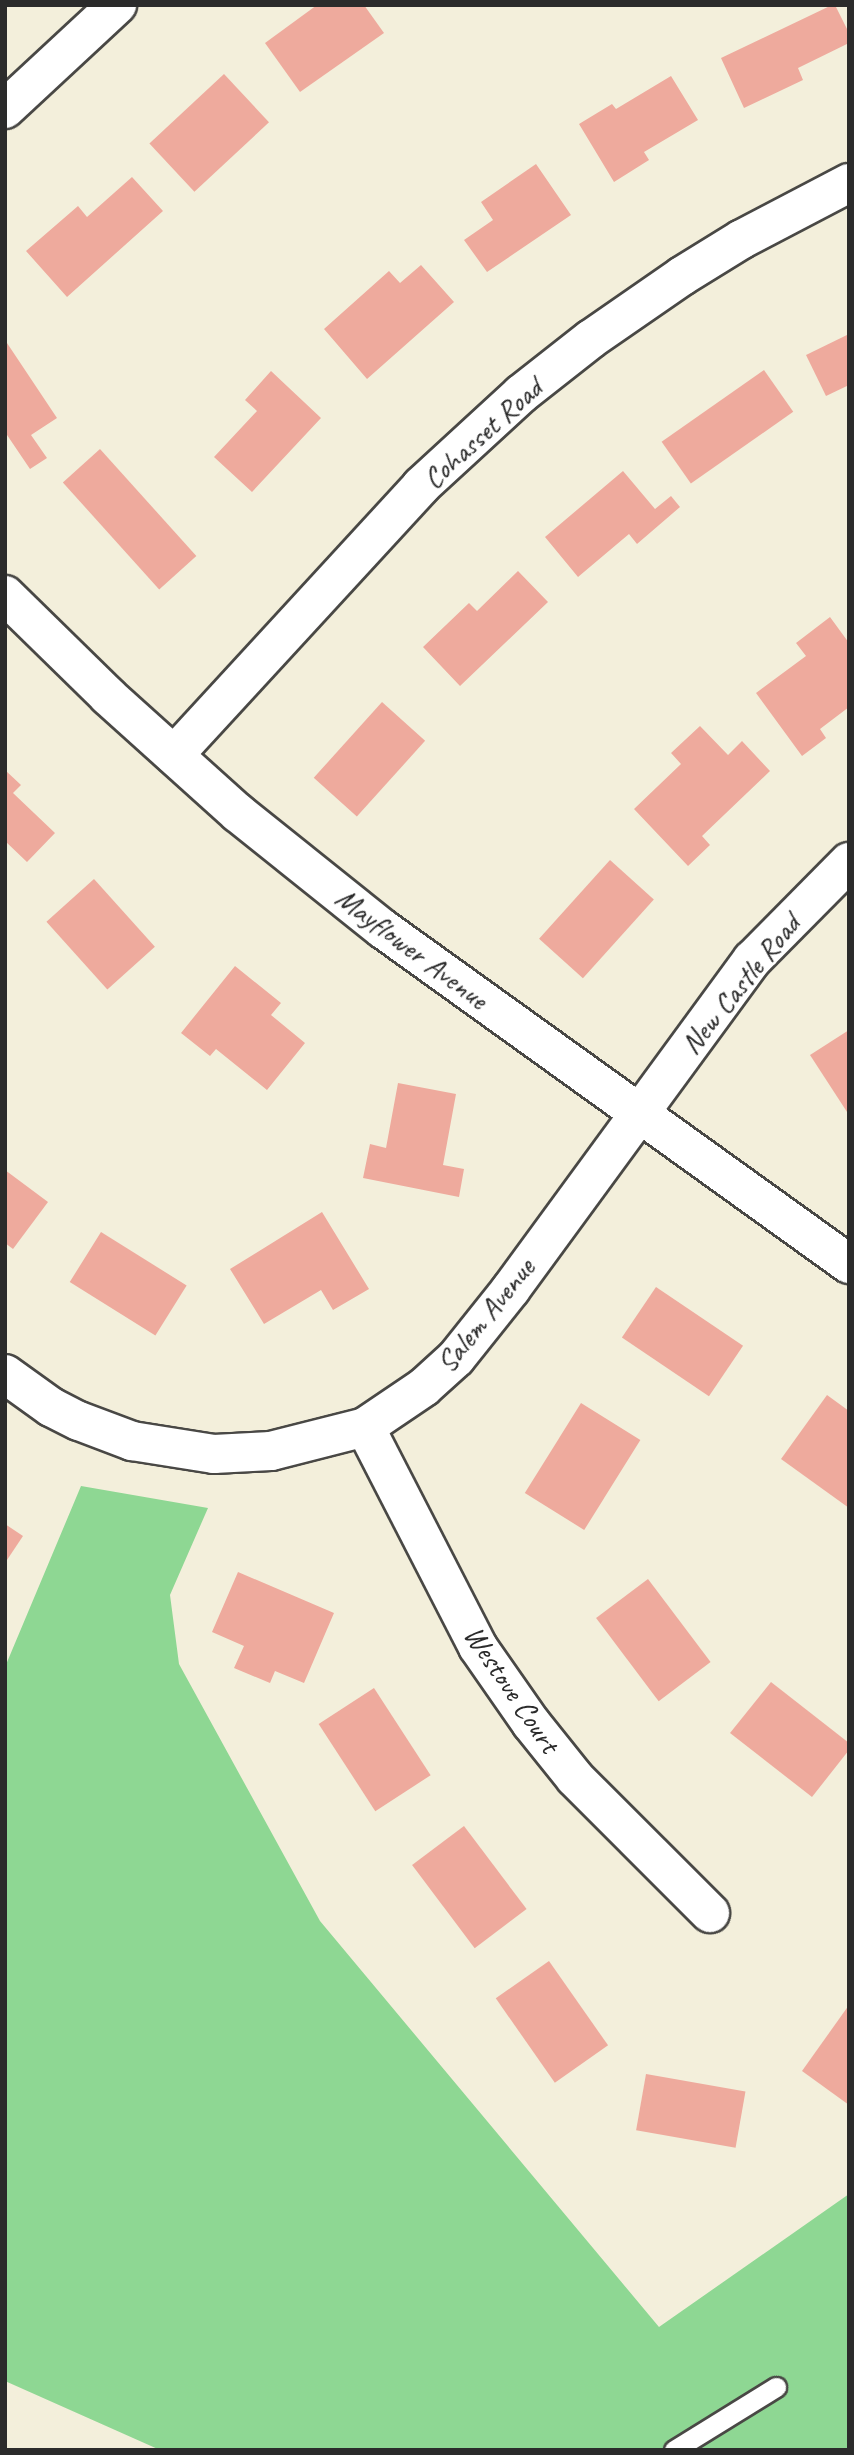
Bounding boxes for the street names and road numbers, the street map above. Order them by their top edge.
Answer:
street label: Cohasset Road [415,370,549,496]
street label: Mayflower Avenue [329,879,495,1017]
street label: New Castle Road [672,906,808,1062]
street label: Salem Avenue [428,1251,542,1379]
street label: Westove Court [456,1618,568,1760]

